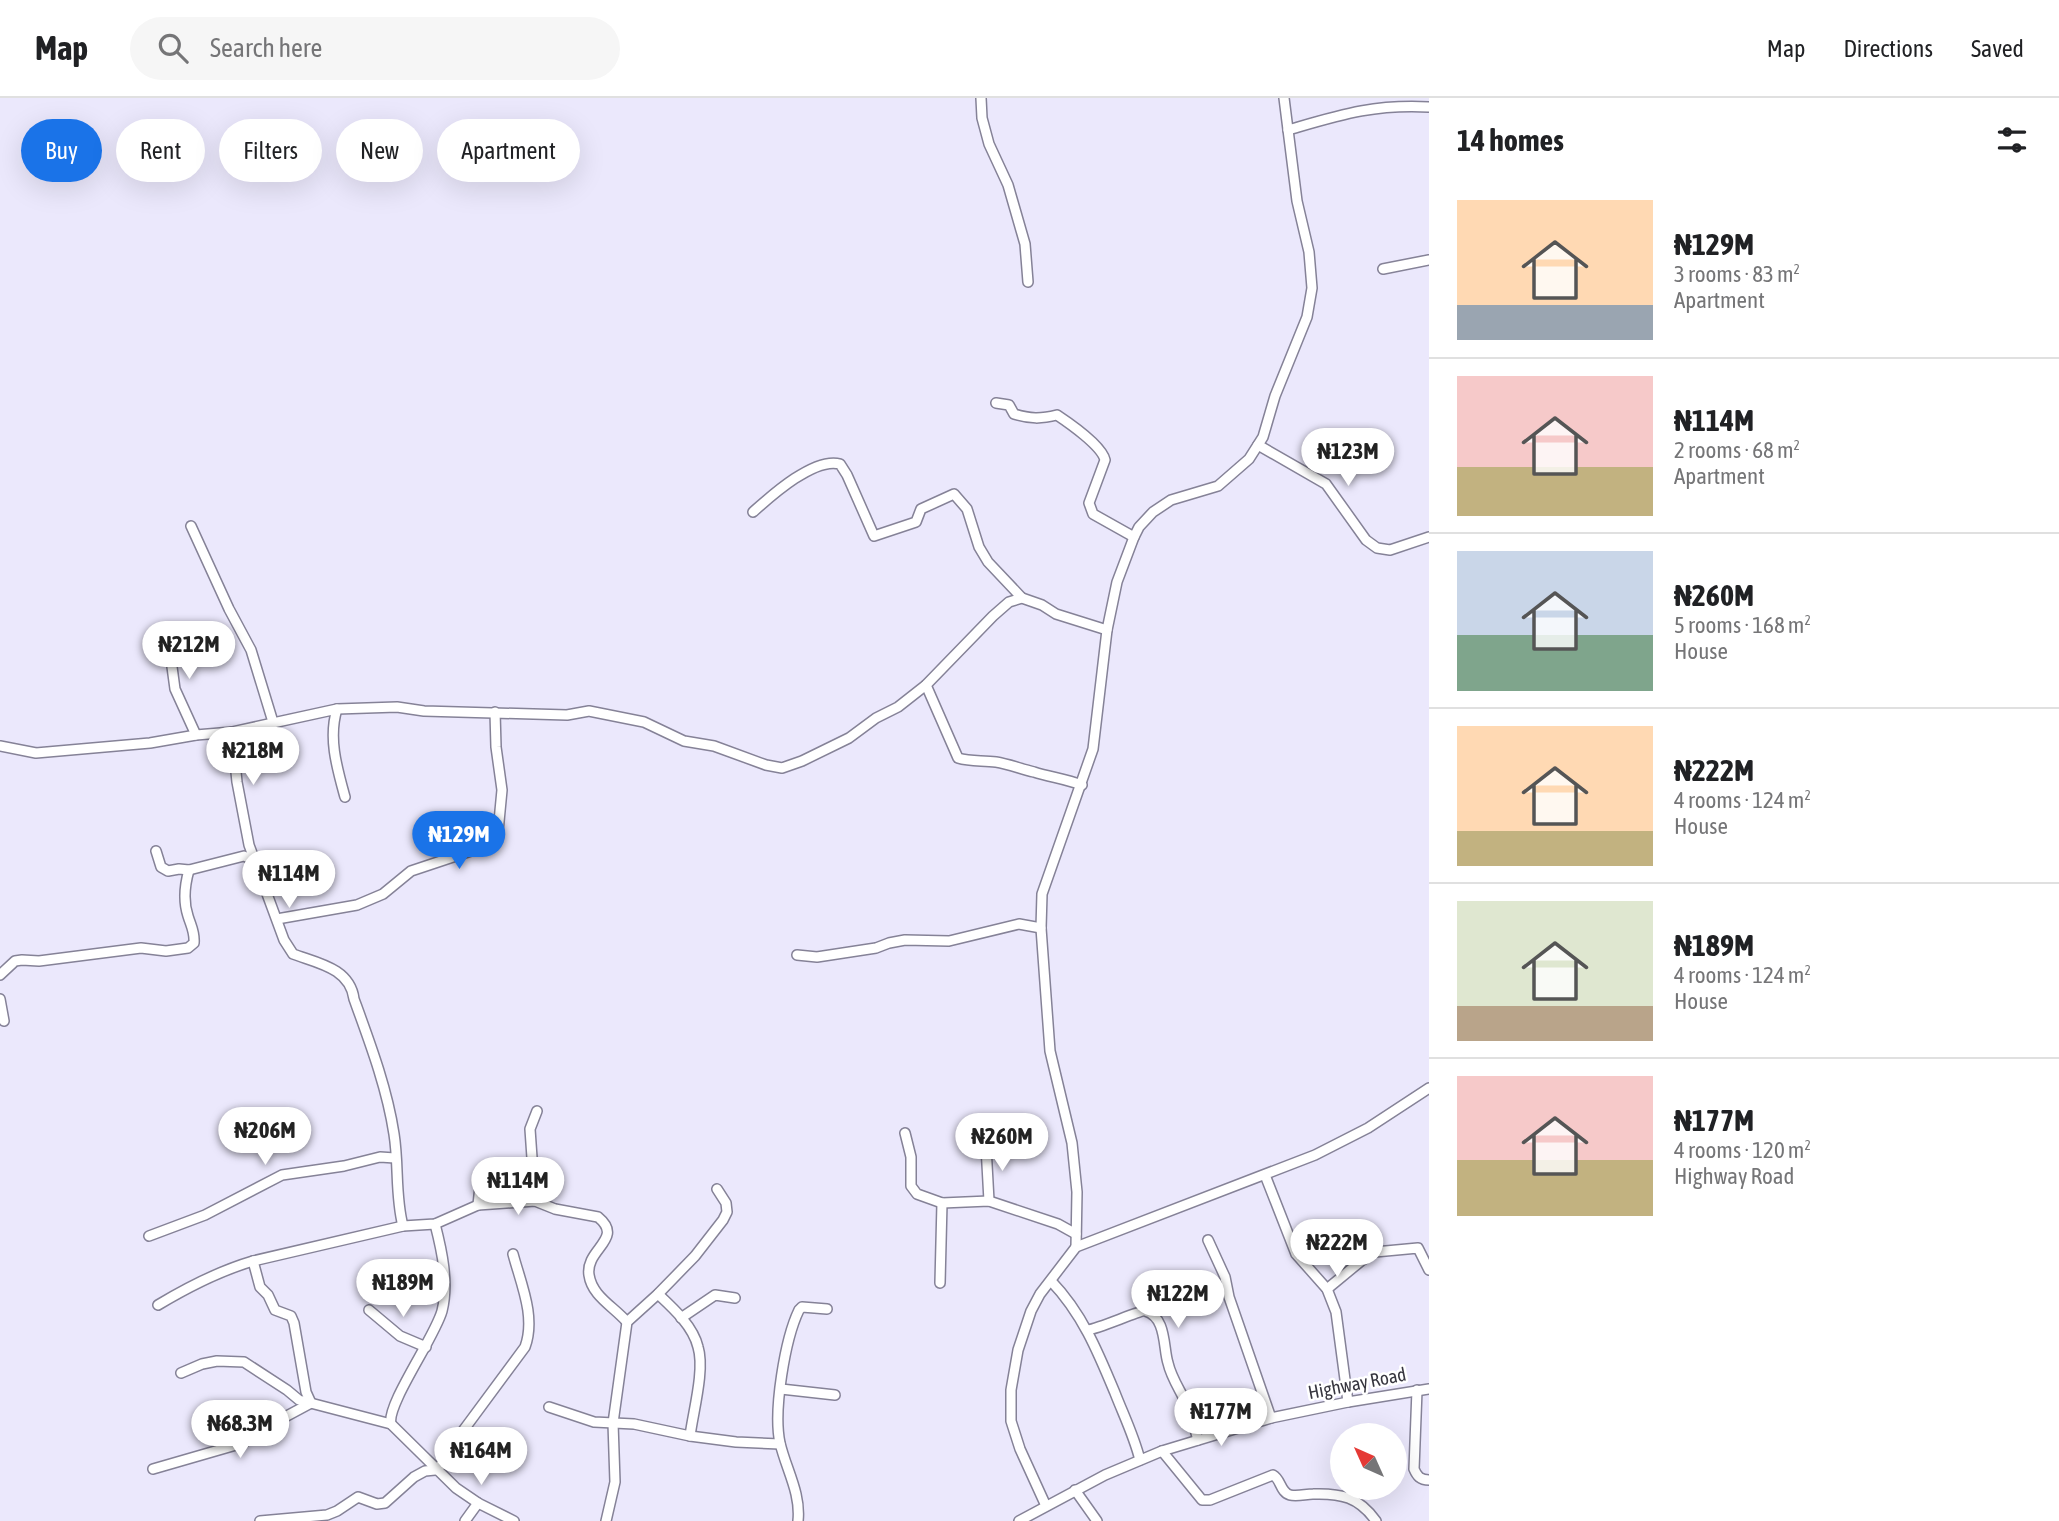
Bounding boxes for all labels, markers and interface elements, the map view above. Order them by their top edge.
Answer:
search box [130,17,620,80]
text: Map [35,29,88,67]
icon: search [154,29,192,67]
text: Search here [210,33,322,63]
text: Map [1767,35,1805,62]
text: Directions [1843,35,1933,62]
text: Saved [1971,35,2024,62]
chip: Buy [21,119,102,182]
chip: Rent [116,119,205,182]
chip: Filters [219,119,322,182]
chip: New [336,119,423,182]
chip: Apartment [437,119,580,182]
icon: filters [1993,121,2031,159]
text: 14 homes [1457,123,1564,157]
text: ₦129M [1674,227,1754,261]
icon: home [1513,228,1597,312]
text: 3 rooms · 83 m² [1674,261,1800,287]
text: Apartment [1674,287,1765,313]
text: ₦114M [1674,403,1754,437]
icon: home [1513,404,1597,488]
pin: ₦123M [1299,428,1397,488]
text: 2 rooms · 68 m² [1674,437,1800,463]
text: ₦123M [1317,438,1379,464]
text: Apartment [1674,463,1765,489]
text: ₦260M [1674,578,1754,612]
icon: home [1513,579,1597,663]
text: 5 rooms · 168 m² [1674,612,1811,638]
pin: ₦212M [140,622,238,681]
text: ₦212M [158,631,220,657]
text: House [1674,638,1728,664]
pin: ₦218M [204,728,302,787]
text: ₦218M [222,737,284,763]
text: ₦222M [1674,753,1754,787]
icon: home [1513,754,1597,838]
text: 4 rooms · 124 m² [1674,787,1811,813]
pin: ₦129M [410,812,508,871]
text: House [1674,813,1728,839]
text: ₦129M [428,821,490,847]
pin: ₦114M [240,850,338,910]
text: ₦114M [258,860,320,886]
text: ₦189M [1674,928,1754,962]
icon: home [1513,929,1597,1013]
text: 4 rooms · 124 m² [1674,962,1811,988]
text: House [1674,988,1728,1014]
text: ₦177M [1674,1103,1754,1137]
icon: home [1513,1104,1597,1188]
pin: ₦206M [216,1108,314,1167]
pin: ₦260M [953,1114,1051,1173]
text: ₦206M [234,1117,296,1143]
text: ₦260M [971,1123,1033,1149]
text: 4 rooms · 120 m² [1674,1137,1811,1163]
pin: ₦114M [469,1158,567,1217]
text: Highway Road [1674,1163,1794,1189]
text: ₦114M [487,1167,549,1193]
pin: ₦222M [1288,1220,1386,1279]
text: ₦222M [1306,1229,1368,1255]
pin: ₦189M [354,1260,452,1319]
text: ₦189M [372,1269,434,1295]
pin: ₦122M [1129,1270,1227,1330]
text: ₦122M [1147,1280,1209,1306]
street label: Highway Road [1306,1363,1408,1403]
pin: ₦177M [1172,1388,1270,1448]
text: ₦177M [1190,1398,1252,1424]
pin: ₦68.3M [183,1400,297,1460]
text: ₦68.3M [207,1410,273,1436]
north arrow [1330,1423,1407,1500]
map controls [1330,1423,1407,1500]
pin: ₦164M [432,1428,530,1487]
text: ₦164M [450,1437,512,1463]

